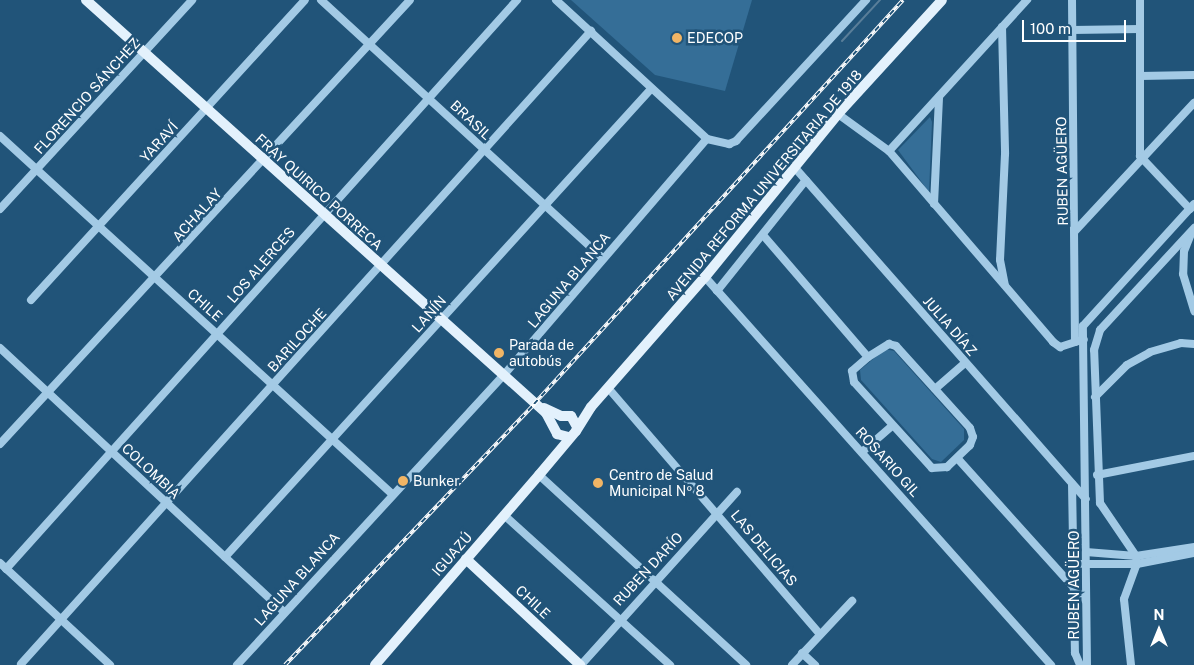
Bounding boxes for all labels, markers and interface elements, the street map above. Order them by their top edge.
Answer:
scale bar [1024,10,1128,42]
text: 100 m [1030,20,1071,37]
place label: EDECOP [687,30,743,46]
marker: EDECOP [671,32,683,44]
street label: FLORENCIO SÁNCHEZ [31,35,143,157]
street label: AVENIDA REFORMA UNIVERSITARIA DE 1918 [663,66,865,304]
street label: BRASIL [447,97,495,143]
street label: RUBEN AGÜERO [1053,116,1071,226]
street label: YARAVÍ [137,118,181,166]
street label: FRAY QUIRICO PORRECA [252,130,386,254]
street label: ACHALAY [169,185,225,245]
street label: LOS ALERCES [224,224,298,306]
street label: LAGUNA BLANCA [524,229,614,331]
street label: CHILE [184,285,226,325]
street label: LANÍN [408,292,450,336]
street label: JULIA DÍAZ [920,293,980,359]
street label: BARILOCHE [264,305,330,375]
place label: Parada de autobús [509,337,574,370]
marker: Parada de autobús [493,347,505,359]
street label: ROSARIO GIL [852,424,924,500]
street label: COLOMBIA [118,440,184,502]
place label: Centro de Salud Municipal Nº 8 [609,467,714,500]
place label: Bunker [413,473,460,489]
marker: Bunker [397,475,409,487]
marker: Centro de Salud Municipal Nº 8 [591,476,605,490]
street label: LAS DELICIAS [727,507,801,589]
street label: LAGUNA BLANCA [251,529,343,629]
street label: IGUAZÚ [429,529,475,579]
street label: RUBEN DARÍO [610,529,686,609]
street label: RUBEN AGÜERO [1066,530,1082,640]
street label: CHILE [512,582,554,622]
north arrow [1134,605,1184,655]
text: N [1154,607,1164,623]

